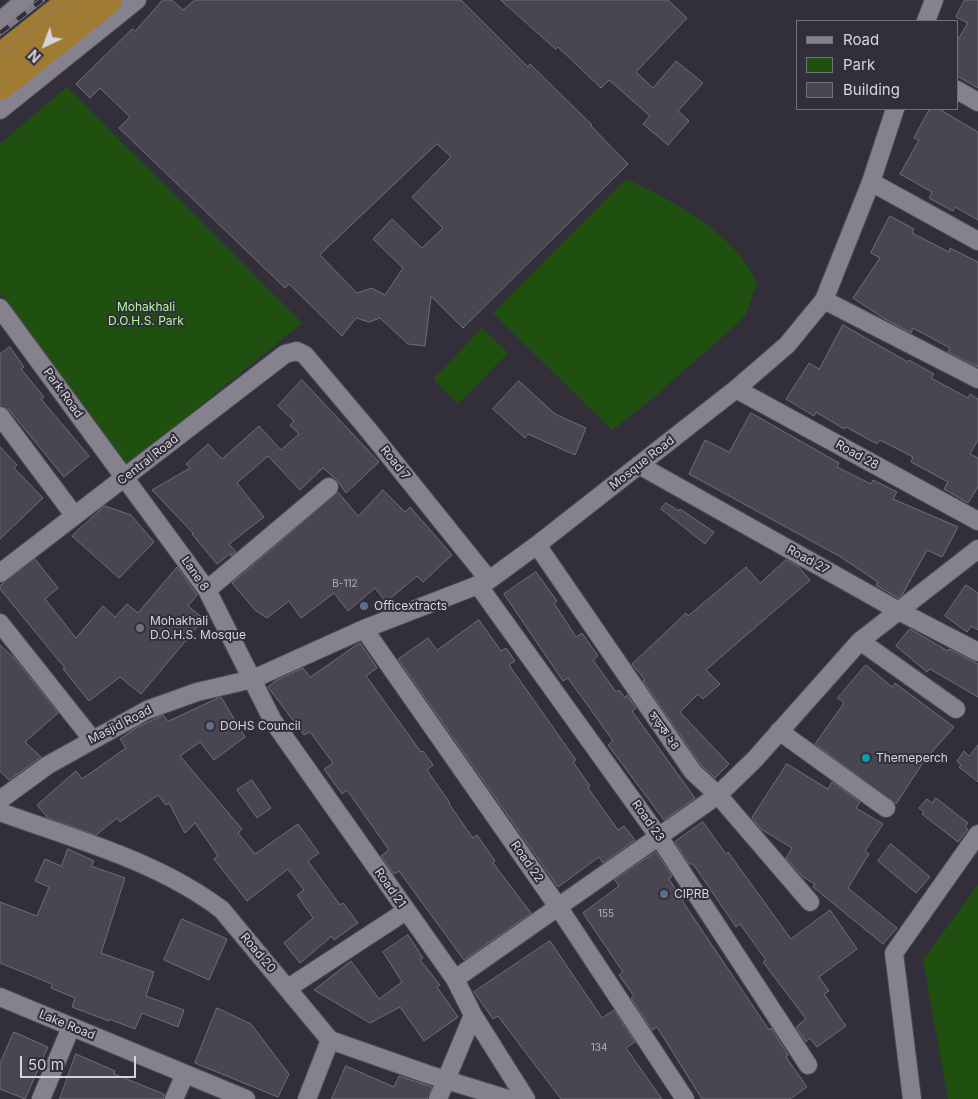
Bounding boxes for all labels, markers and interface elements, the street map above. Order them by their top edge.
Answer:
north arrow [20,20,70,70]
legend [796,20,958,110]
text: Road [843,30,879,49]
text: N [25,46,44,66]
text: Park [843,55,875,74]
text: Building [843,80,900,99]
park label: Mohakhali D.O.H.S. Park [108,300,184,328]
street label: Park Road [40,365,86,421]
street label: Central Road [115,432,181,488]
street label: Mosque Road [607,433,677,493]
street label: Road 28 [833,437,881,473]
street label: Road 7 [377,443,413,483]
street label: Road 27 [784,542,832,578]
street label: Lane 8 [178,554,212,594]
house number: B-112 [332,578,358,590]
place label: Officextracts [374,599,447,613]
marker: Officextracts [358,600,370,612]
place label: Mohakhali D.O.H.S. Mosque [150,614,246,642]
marker: Mohakhali D.O.H.S. Mosque [134,622,146,634]
street label: Masjid Road [86,703,154,747]
street label: সড়ক ২৪ [645,709,683,753]
place label: DOHS Council [220,719,301,733]
marker: DOHS Council [204,720,216,732]
place label: Themeperch [876,751,948,765]
marker: Themeperch [860,752,872,764]
street label: Road 23 [629,798,667,844]
street label: Road 22 [508,839,546,885]
street label: Road 21 [371,866,409,910]
place label: CIPRB [674,887,709,901]
marker: CIPRB [658,888,670,900]
house number: 155 [598,908,614,920]
street label: Road 20 [237,930,279,976]
street label: Lake Road [37,1007,97,1043]
house number: 134 [591,1042,607,1054]
scale bar [22,1046,139,1078]
text: 50 m [28,1055,64,1074]

